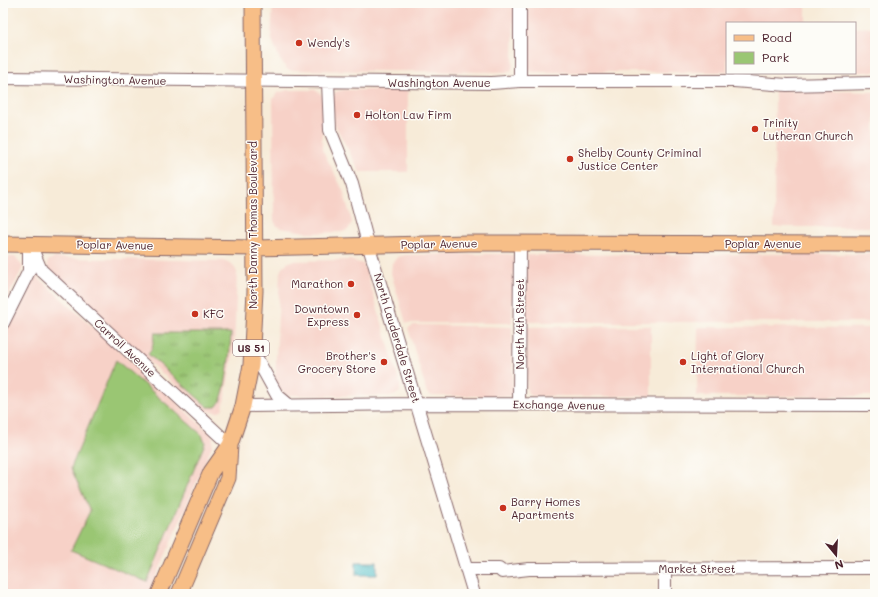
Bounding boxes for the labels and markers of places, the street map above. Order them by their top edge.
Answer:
place label: Wendy's [307,35,350,50]
marker: Wendy's [294,38,304,48]
place label: Holton Law Firm [365,107,452,122]
marker: Holton Law Firm [352,110,362,120]
place label: Trinity Lutheran Church [763,115,853,143]
marker: Trinity Lutheran Church [750,124,760,134]
place label: Shelby County Criminal Justice Center [578,145,701,173]
marker: Shelby County Criminal Justice Center [565,154,575,164]
place label: Marathon [291,276,343,291]
marker: Marathon [346,279,356,289]
place label: Downtown Express [294,301,349,329]
place label: KFC [203,306,224,321]
marker: KFC [190,309,200,319]
marker: Downtown Express [352,310,362,320]
place label: Brother's Grocery Store [298,348,376,376]
place label: Light of Glory International Church [691,348,804,376]
marker: Brother's Grocery Store [379,357,389,367]
marker: Light of Glory International Church [678,357,688,367]
place label: Barry Homes Apartments [511,494,580,522]
marker: Barry Homes Apartments [498,503,508,513]

